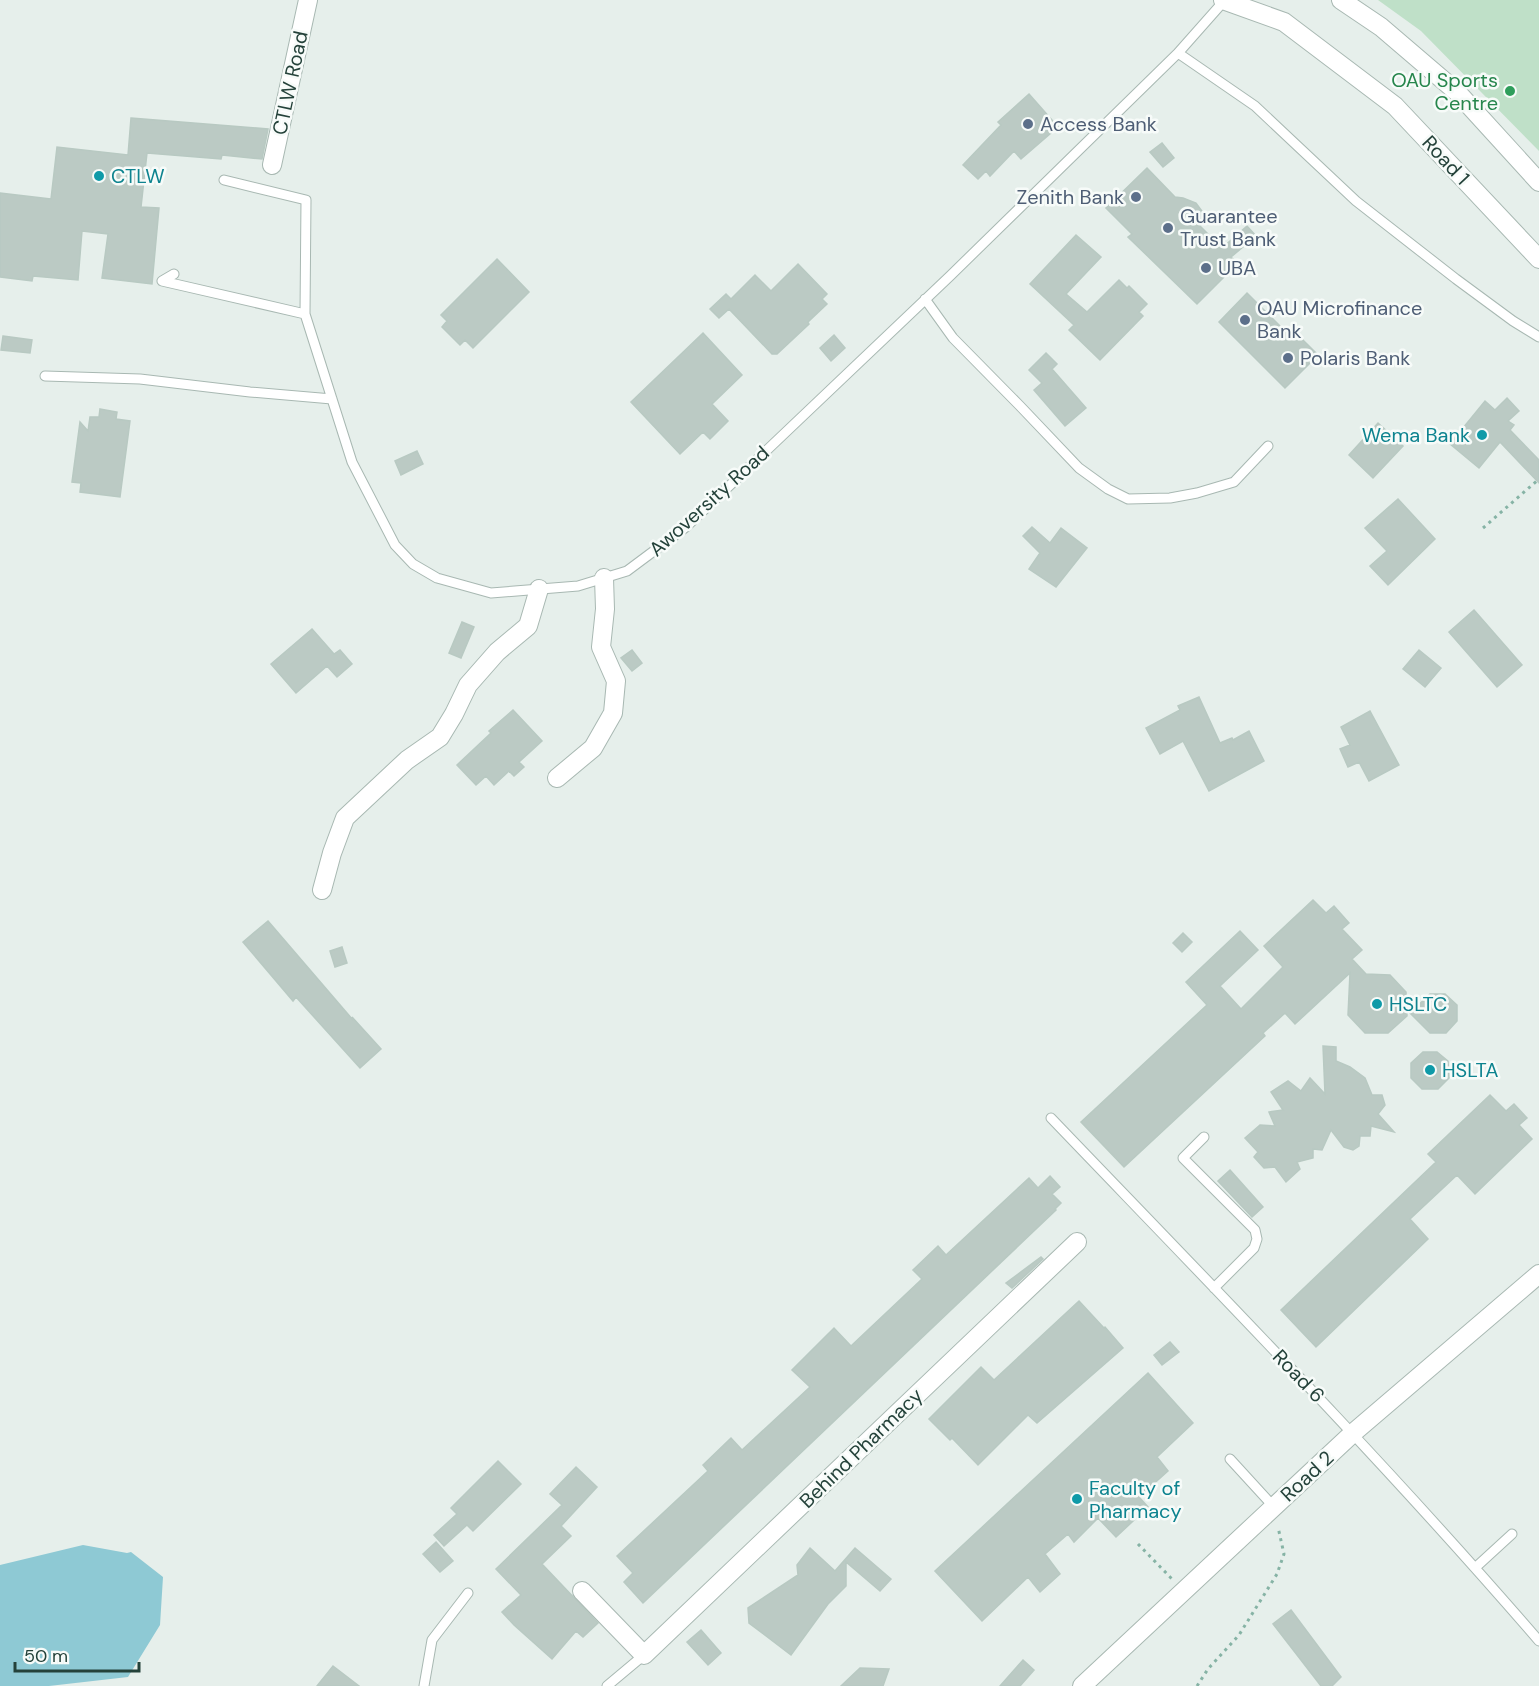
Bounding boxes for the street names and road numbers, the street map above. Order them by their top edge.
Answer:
street label: CTLW Road [266,29,314,137]
street label: Road 1 [1417,130,1475,190]
street label: Awoversity Road [643,440,775,562]
street label: Road 6 [1267,1344,1331,1408]
street label: Behind Pharmacy [794,1382,928,1514]
street label: Road 2 [1275,1445,1339,1507]

